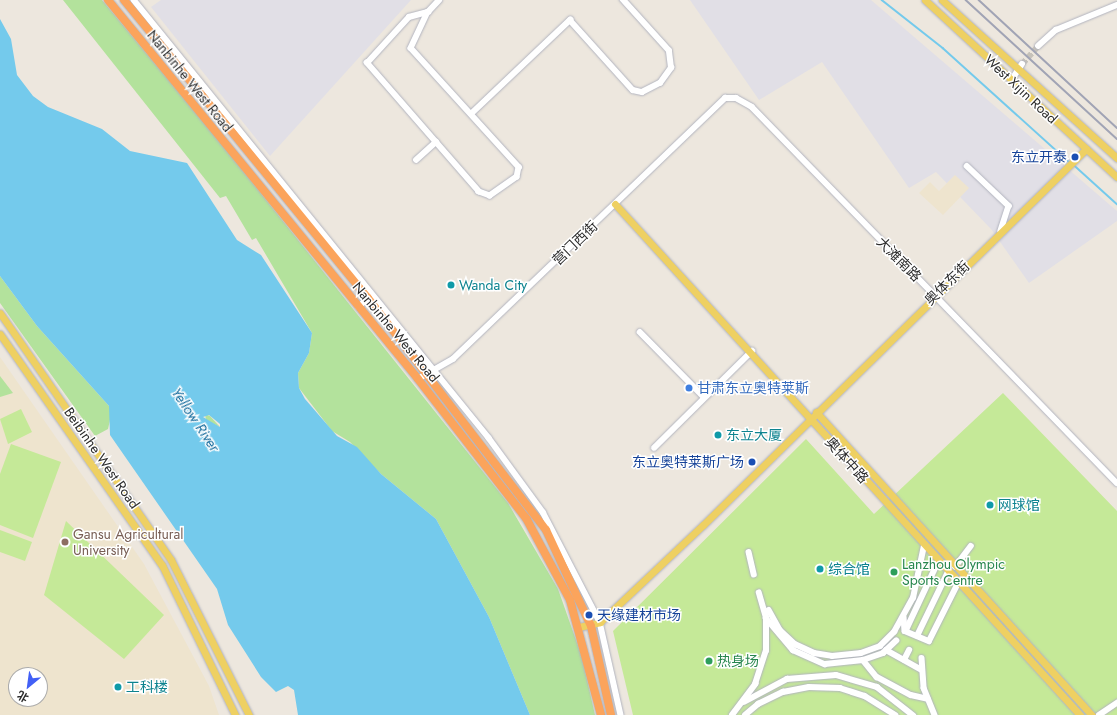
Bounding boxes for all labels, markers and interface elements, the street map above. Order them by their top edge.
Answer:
street label: Nanbinhe West Road [144,27,236,135]
street label: West Xijin Road [981,51,1061,127]
place label: 东立开泰 [1011,149,1067,165]
marker: 东立开泰 [1070,152,1080,162]
street label: 营门西街 [549,218,601,268]
street label: 大滩南路 [873,233,925,285]
street label: 奥体东街 [921,258,973,308]
place label: Wanda City [459,277,527,293]
street label: Nanbinhe West Road [349,278,443,386]
marker: Wanda City [446,280,456,290]
place label: 甘肃东立奥特莱斯 [697,380,809,396]
marker: 甘肃东立奥特莱斯 [684,383,694,393]
water label: Yellow River [167,384,223,456]
street label: Beibinhe West Road [61,404,143,512]
place label: 东立大厦 [726,427,782,443]
marker: 东立大厦 [713,430,723,440]
street label: 奥体中路 [822,434,872,486]
place label: 东立奥特莱斯广场 [632,454,744,470]
marker: 东立奥特莱斯广场 [747,457,757,467]
place label: 网球馆 [998,497,1040,513]
marker: 网球馆 [985,500,995,510]
place label: Gansu Agricultural University [73,526,184,558]
marker: Gansu Agricultural University [60,537,70,547]
place label: Lanzhou Olympic Sports Centre [902,556,1005,588]
place label: 综合馆 [828,561,870,577]
marker: 综合馆 [815,564,825,574]
marker: Lanzhou Olympic Sports Centre [889,567,899,577]
place label: 天缘建材市场 [597,607,681,623]
marker: 天缘建材市场 [584,610,594,620]
place label: 热身场 [717,653,759,669]
marker: 热身场 [704,656,714,666]
north arrow [8,667,48,707]
place label: 工科楼 [126,679,168,695]
marker: 工科楼 [113,682,123,692]
text: 北 [14,687,31,706]

